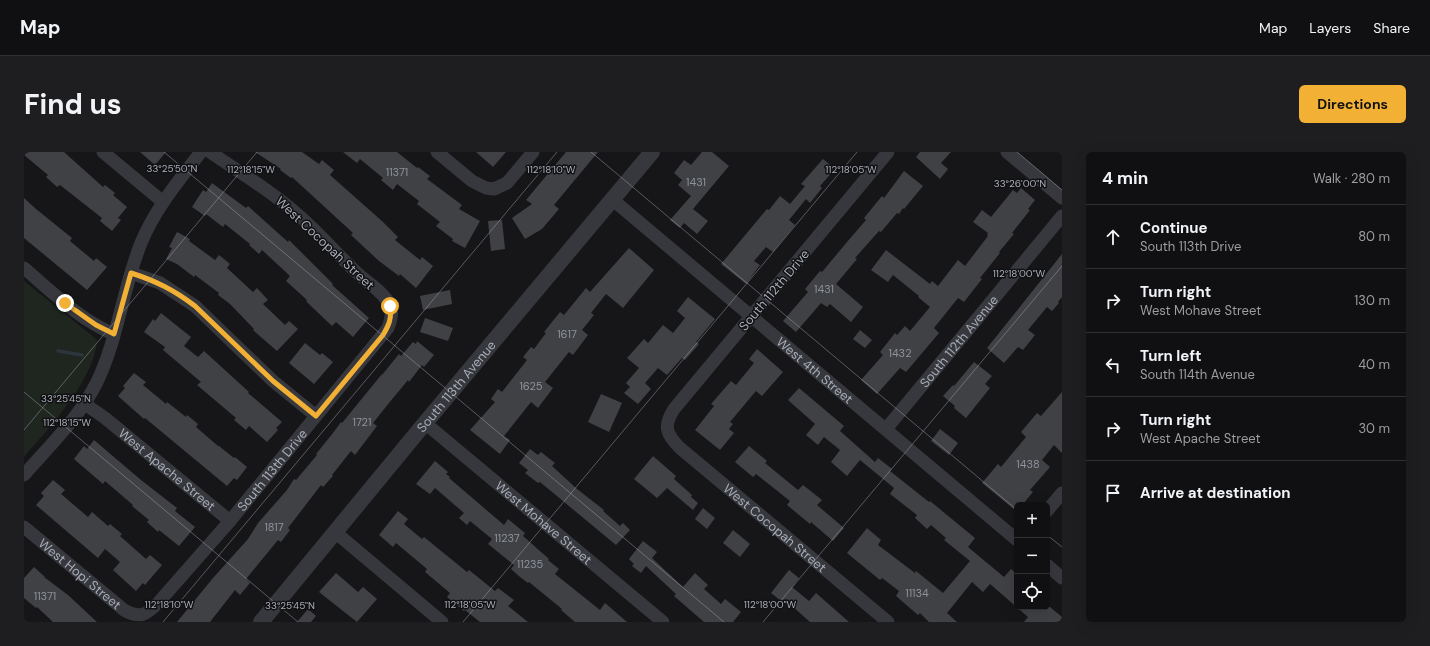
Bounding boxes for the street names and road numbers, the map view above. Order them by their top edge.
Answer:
street label: West Cocopah Street [272,193,378,293]
street label: South 112th Drive [735,246,813,334]
street label: South 112th Avenue [916,291,1002,391]
street label: West 4th Street [773,333,857,407]
street label: South 113th Avenue [413,337,499,436]
street label: West Apache Street [115,424,219,514]
street label: South 113th Drive [233,425,311,515]
street label: West Mohave Street [492,477,596,568]
street label: West Cocopah Street [720,480,830,576]
street label: West Hopi Street [35,534,125,613]

